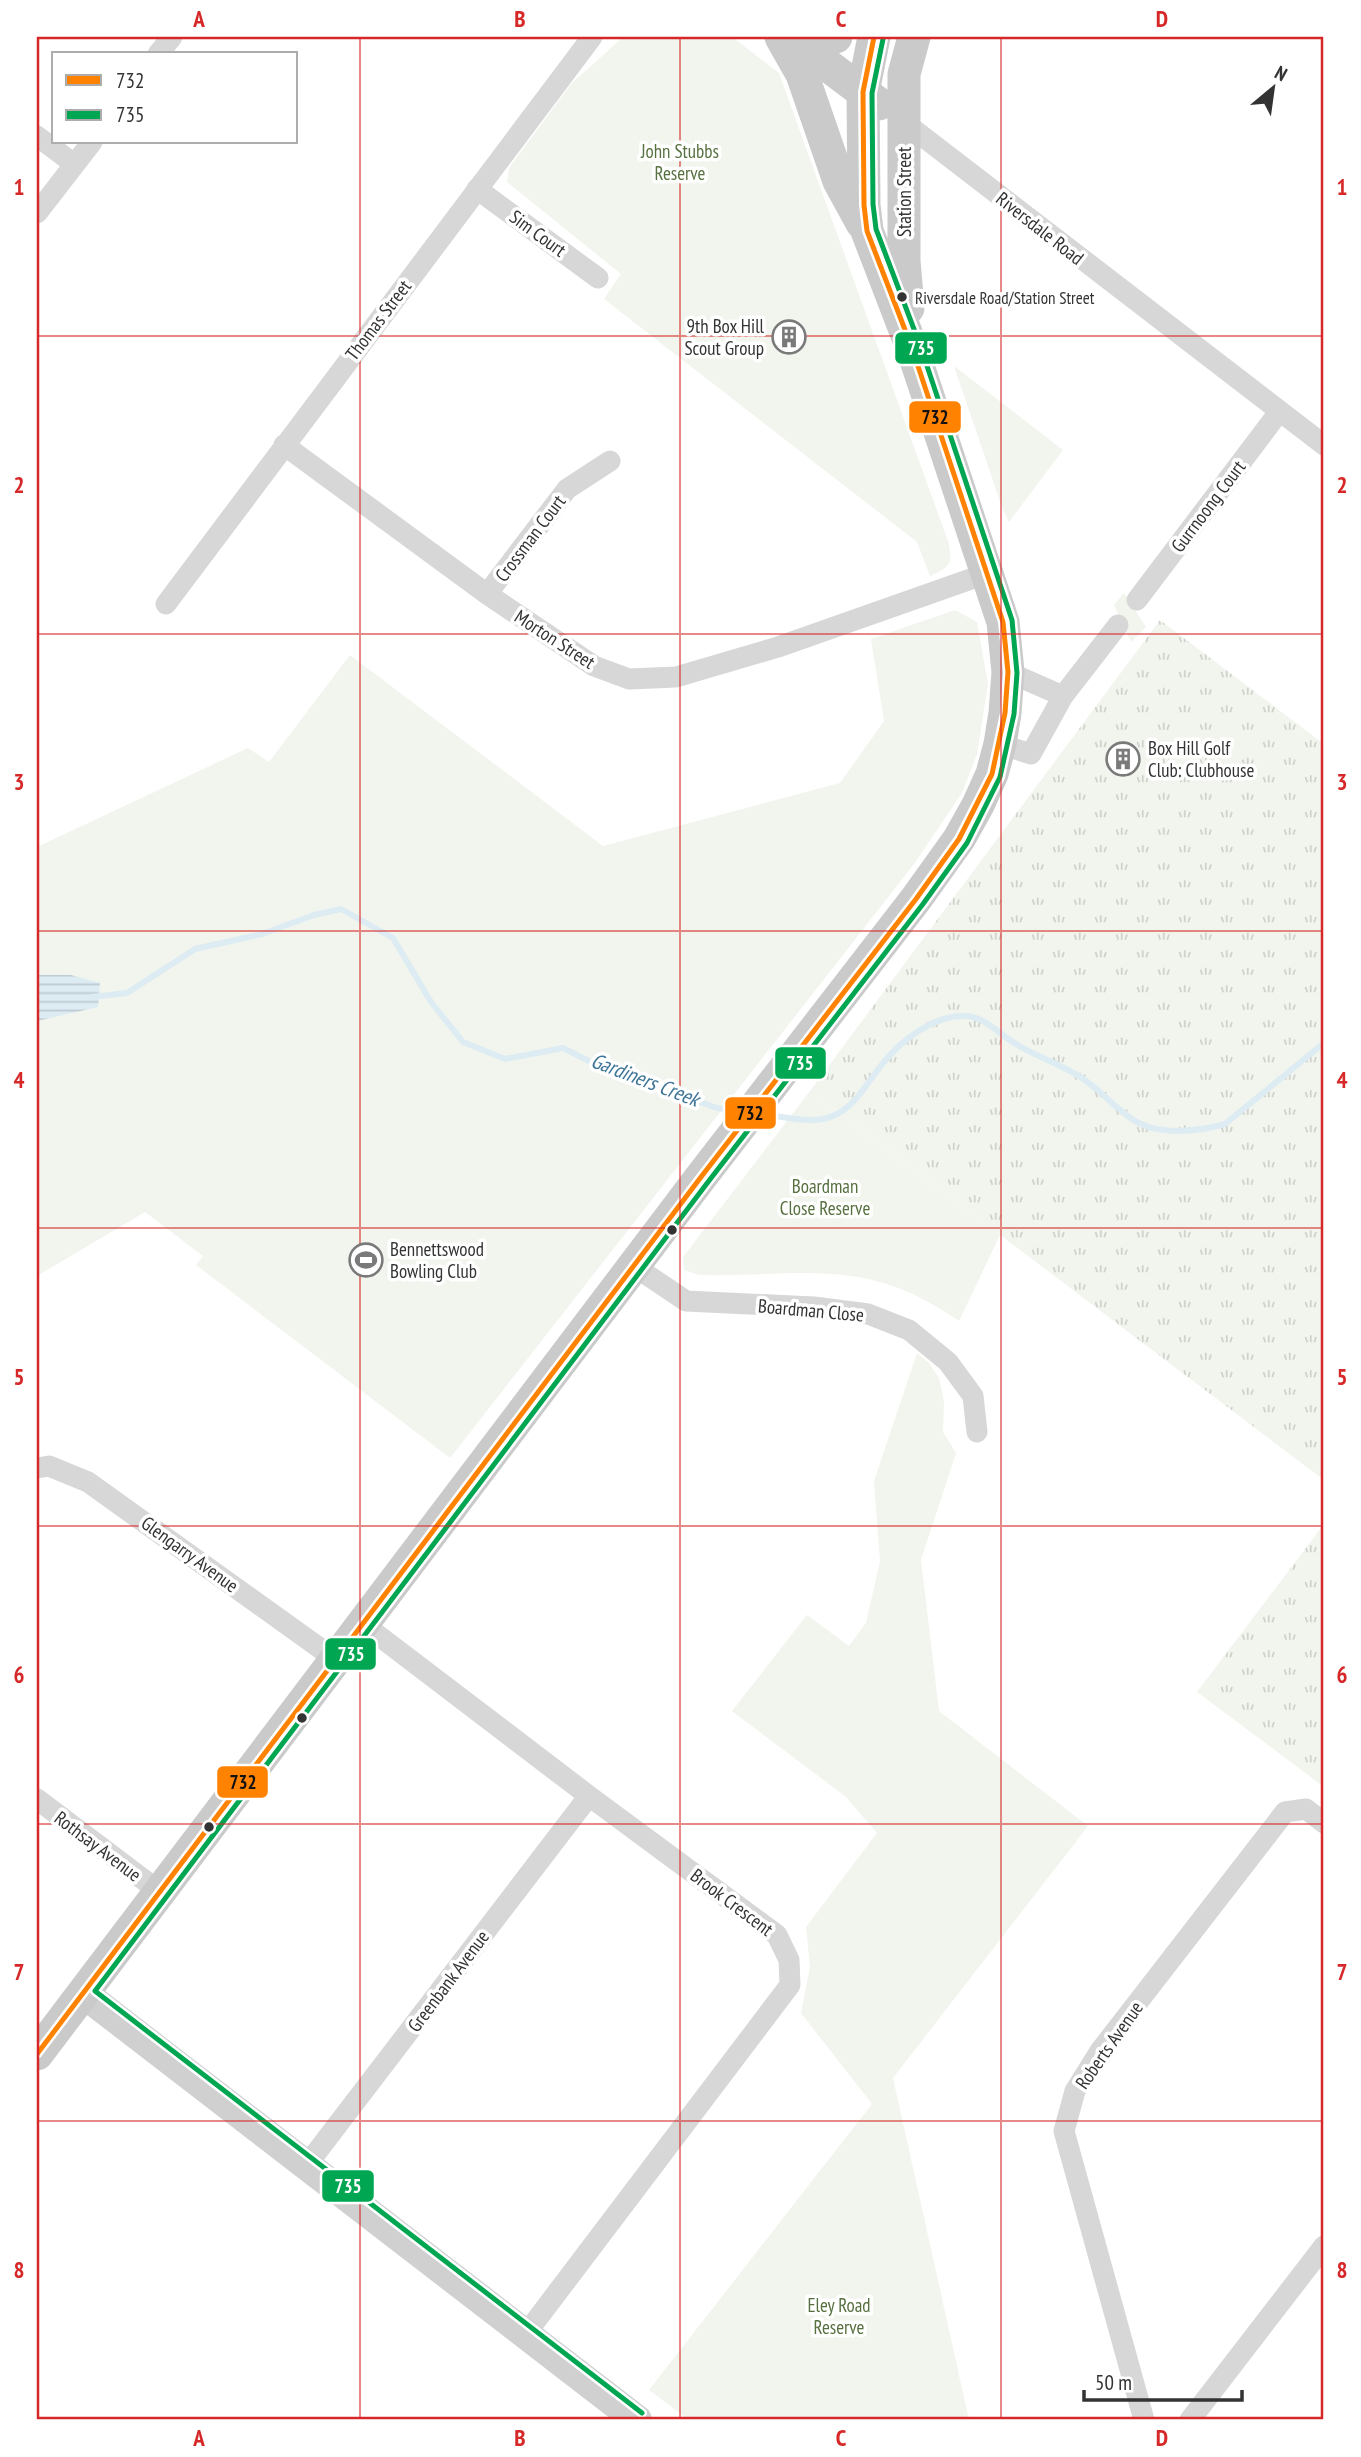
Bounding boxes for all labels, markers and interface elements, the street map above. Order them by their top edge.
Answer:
text: A [192,4,205,33]
text: B [514,4,526,33]
text: C [836,4,847,33]
text: D [1156,4,1168,33]
legend [52,52,298,144]
north arrow [1238,52,1308,122]
text: N [1271,60,1292,86]
text: 732 [116,67,144,94]
text: 735 [116,101,144,128]
park label: John Stubbs Reserve [640,139,719,185]
street label: Station Street [892,146,916,237]
text: 1 [14,172,25,201]
text: 1 [1337,172,1348,201]
street label: Riversdale Road [991,186,1089,270]
street label: Sim Court [505,204,572,262]
street label: Thomas Street [340,274,417,365]
place label: Riversdale Road/Station Street [915,287,1095,309]
marker: Riversdale Road/Station Street [895,290,909,304]
place label: 9th Box Hill Scout Group [684,314,765,360]
building icon: 9th Box Hill Scout Group [770,318,808,356]
line badge: 735 [894,331,948,365]
text: 735 [907,336,935,360]
line badge: 732 [908,400,962,434]
text: 732 [921,405,949,429]
street label: Gurrnoong Court [1166,455,1251,557]
text: 2 [14,470,25,499]
text: 2 [1337,470,1348,499]
street label: Crossman Court [490,489,571,586]
street label: Morton Street [510,604,600,674]
place label: Box Hill Golf Club: Clubhouse [1148,736,1254,782]
building icon: Box Hill Golf Club: Clubhouse [1104,740,1142,778]
text: 3 [14,767,25,796]
text: 3 [1337,767,1348,796]
line badge: 735 [774,1046,827,1080]
water label: Gardiners Creek [587,1047,706,1114]
text: 735 [786,1051,814,1075]
text: 4 [14,1065,25,1094]
text: 4 [1337,1065,1348,1094]
line badge: 732 [724,1096,777,1130]
text: 732 [736,1101,764,1125]
park label: Boardman Close Reserve [780,1174,870,1220]
unlabelled marker [665,1223,679,1237]
place label: Bennettswood Bowling Club [390,1237,484,1283]
sports icon: Bennettswood Bowling Club [347,1241,385,1279]
street label: Boardman Close [757,1293,865,1327]
text: 5 [14,1362,25,1391]
text: 5 [1337,1362,1348,1391]
street label: Glengarry Avenue [137,1511,243,1597]
line badge: 735 [324,1637,377,1671]
text: 735 [337,1642,365,1666]
text: 6 [14,1660,25,1689]
text: 6 [1337,1660,1348,1689]
unlabelled marker [295,1711,309,1725]
line badge: 732 [216,1765,269,1799]
text: 732 [229,1770,257,1794]
street label: Rothsay Avenue [50,1806,146,1886]
unlabelled marker [202,1820,216,1834]
street label: Brook Crescent [686,1863,779,1941]
street label: Greenbank Avenue [402,1925,494,2037]
text: 7 [14,1957,25,1986]
text: 7 [1337,1957,1348,1986]
street label: Roberts Avenue [1070,1996,1148,2093]
line badge: 735 [321,2169,375,2203]
text: 735 [334,2174,362,2198]
text: 8 [14,2255,25,2284]
text: 8 [1337,2255,1348,2284]
park label: Eley Road Reserve [807,2293,871,2339]
scale bar [1084,2359,1242,2403]
text: 50 m [1095,2369,1132,2396]
text: A [192,2423,205,2452]
text: B [514,2423,526,2452]
text: C [836,2423,847,2452]
text: D [1156,2423,1168,2452]

